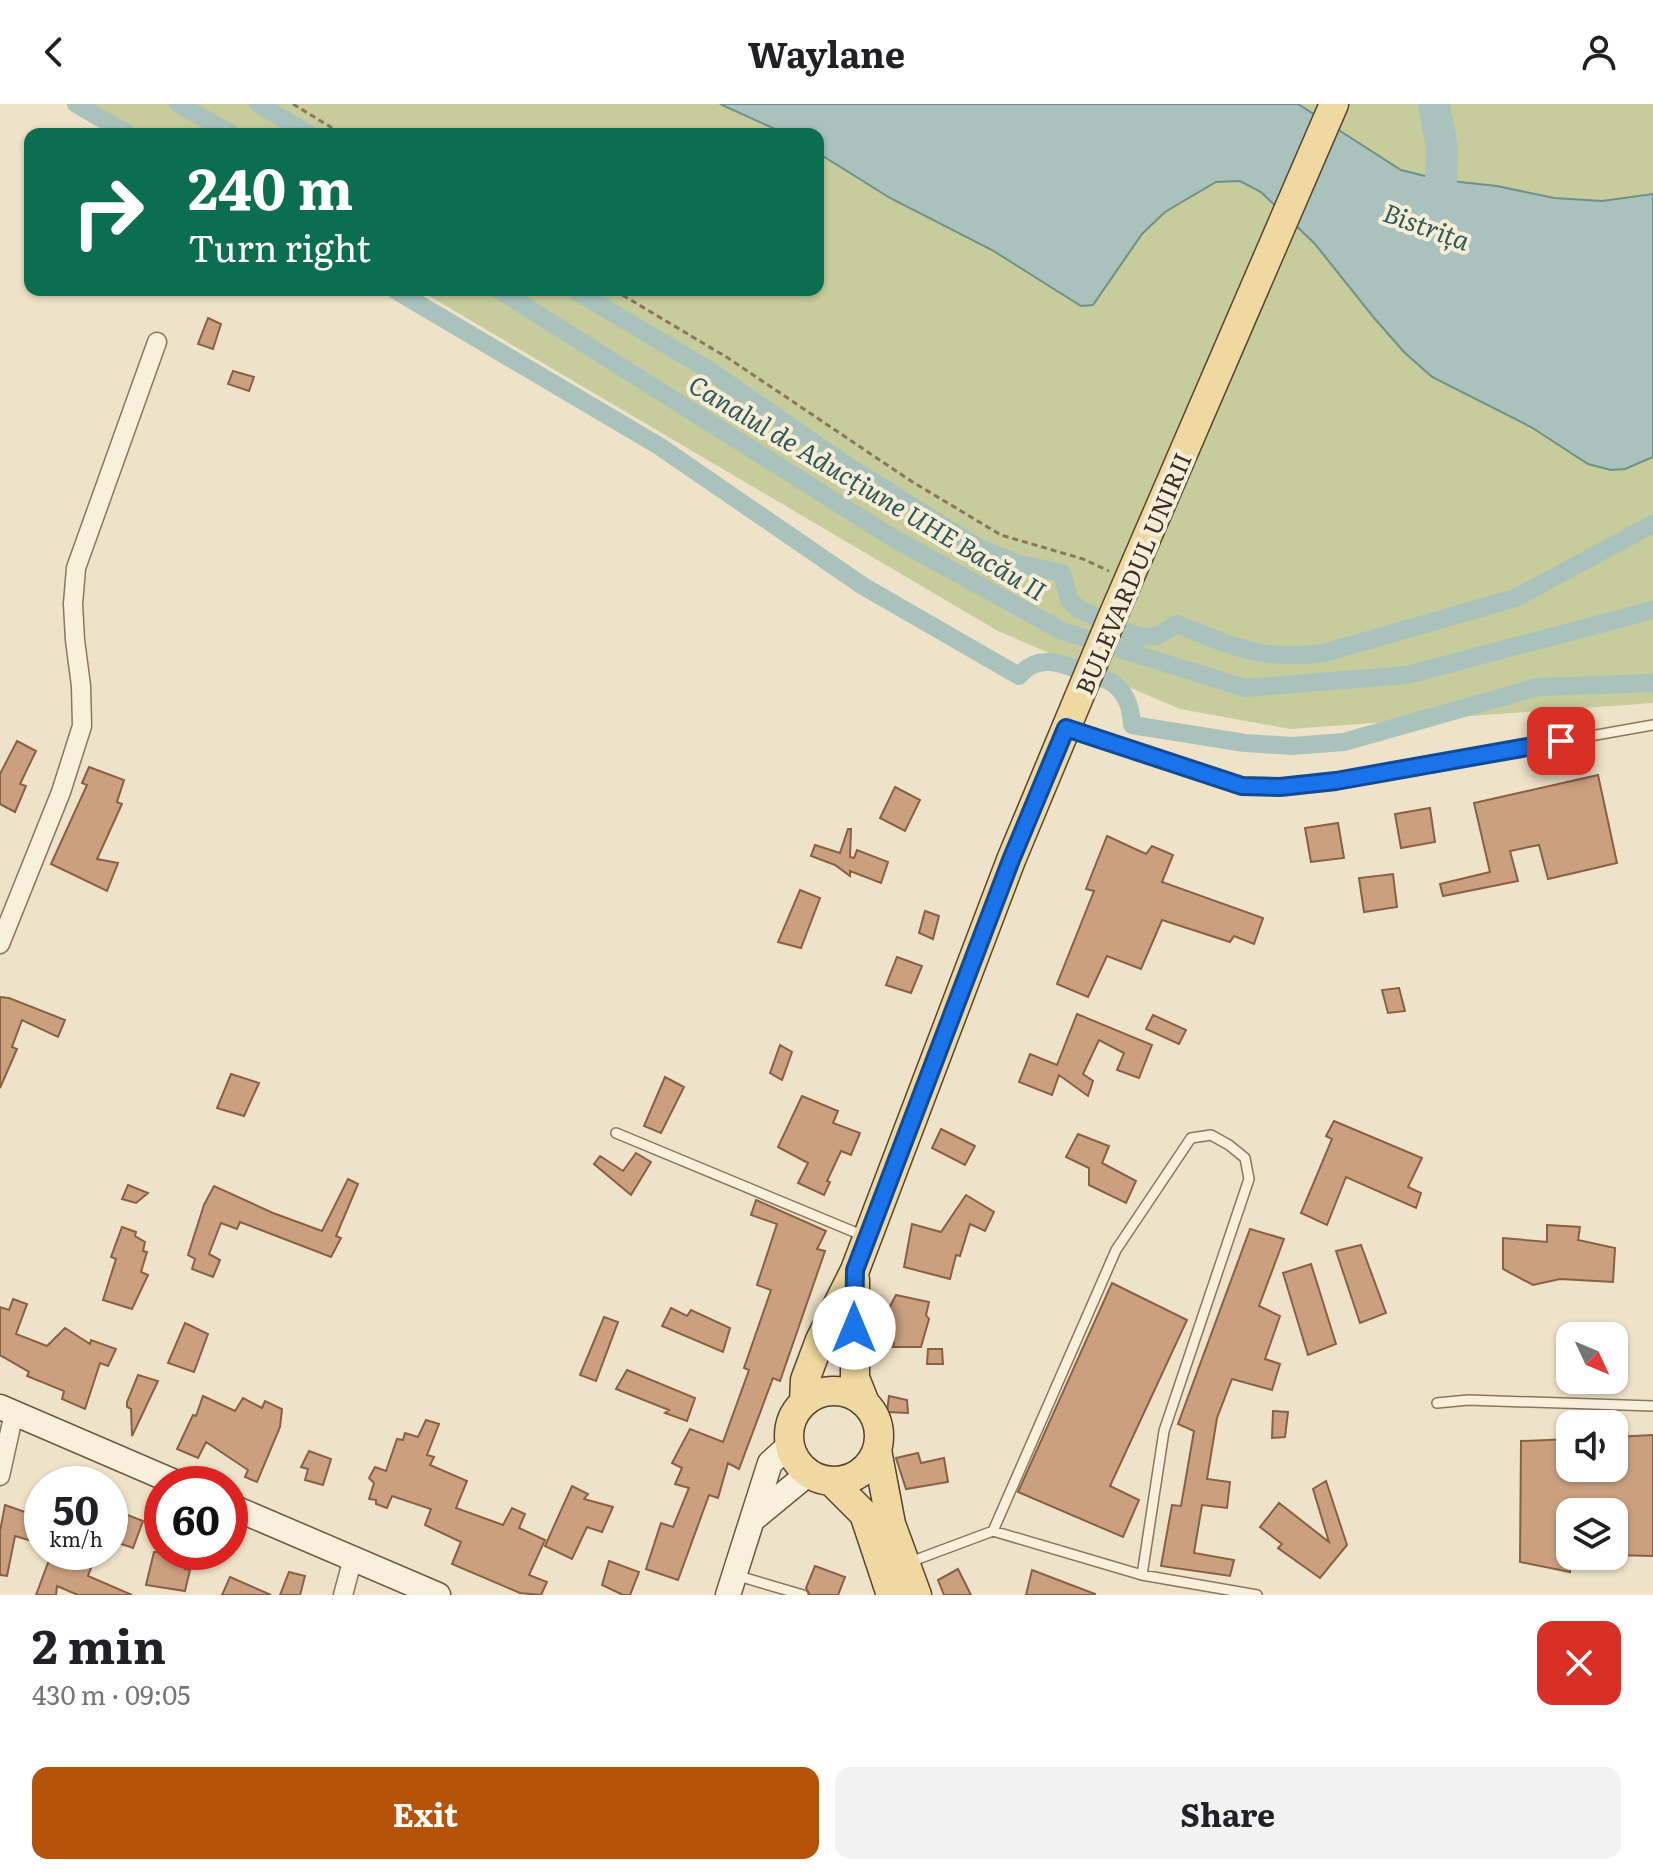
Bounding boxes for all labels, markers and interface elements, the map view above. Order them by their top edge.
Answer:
text: Waylane [748,26,905,79]
icon: back [32,30,76,74]
icon: person [1577,30,1621,74]
text: 240 m [188,144,353,227]
icon: right [56,160,160,264]
water label: Bistrița [1378,191,1476,259]
text: Turn right [188,220,371,273]
water label: Canalul de Aducțiune UHE Bacău II [682,364,1054,608]
street label: BULEVARDUL UNIRII [1065,447,1199,699]
pin [1527,707,1595,775]
icon: arrive [1539,719,1583,763]
position arrow [812,1286,896,1370]
north arrow [1556,1322,1628,1394]
map controls [1556,1322,1628,1570]
button: sound [1556,1410,1628,1482]
speed limit sign: 60 [144,1466,248,1570]
text: 50 [53,1478,99,1537]
button: layers [1556,1498,1628,1570]
text: km/h [49,1523,103,1553]
text: 2 min [32,1608,166,1679]
button: close [1537,1621,1621,1705]
text: 430 m · 09:05 [32,1674,190,1713]
button: Exit [32,1767,819,1859]
button: Share [835,1767,1621,1859]

